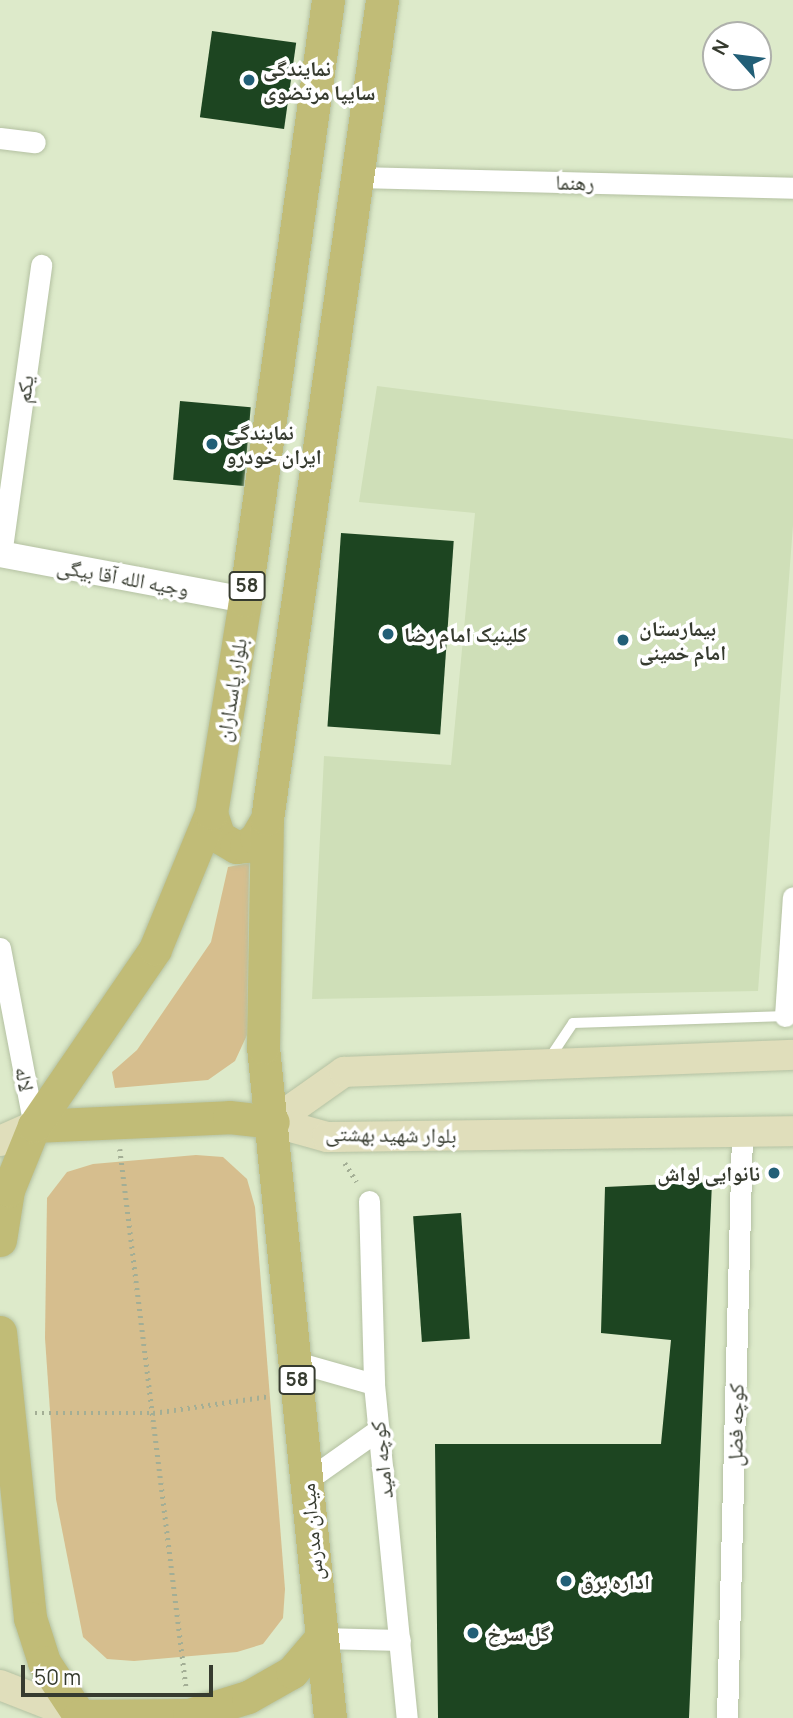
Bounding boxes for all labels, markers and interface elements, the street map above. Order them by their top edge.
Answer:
north arrow [702,21,772,91]
text: N [706,35,735,59]
place label: نمایندگی سایپا مرتضوی [263,55,376,105]
marker: نمایندگی سایپا مرتضوی [241,72,257,88]
street label: رهنما [555,169,595,195]
street label: یکم [10,373,38,405]
place label: نمایندگی ایران خودرو [226,419,322,469]
marker: نمایندگی ایران خودرو [204,436,220,452]
street label: وجیه الله آقا بیگی [55,553,191,601]
road number: 58 [228,570,266,601]
place label: بیمارستان امام خمینی [639,615,726,665]
place label: کلینیک امام رضا [404,621,527,647]
marker: کلینیک امام رضا [378,624,398,644]
marker: بیمارستان امام خمینی [613,630,633,650]
street label: بلوار پاسداران [210,636,252,744]
street label: لاله [10,1064,40,1094]
street label: بلوار شهید بهشتی [325,1120,457,1148]
place label: نانوایی لواش [657,1160,760,1186]
marker: نانوایی لواش [766,1165,782,1181]
road number: 58 [278,1364,316,1396]
street label: کوچه فضل [722,1383,748,1467]
street label: کوچه امید [364,1420,398,1500]
street label: میدان مدرس [294,1482,328,1582]
place label: اداره برق [580,1568,650,1594]
marker: اداره برق [558,1573,574,1589]
place label: گل سرخ [487,1620,550,1646]
marker: گل سرخ [465,1625,481,1641]
scale bar [24,1652,217,1696]
text: 50 m [34,1663,81,1691]

